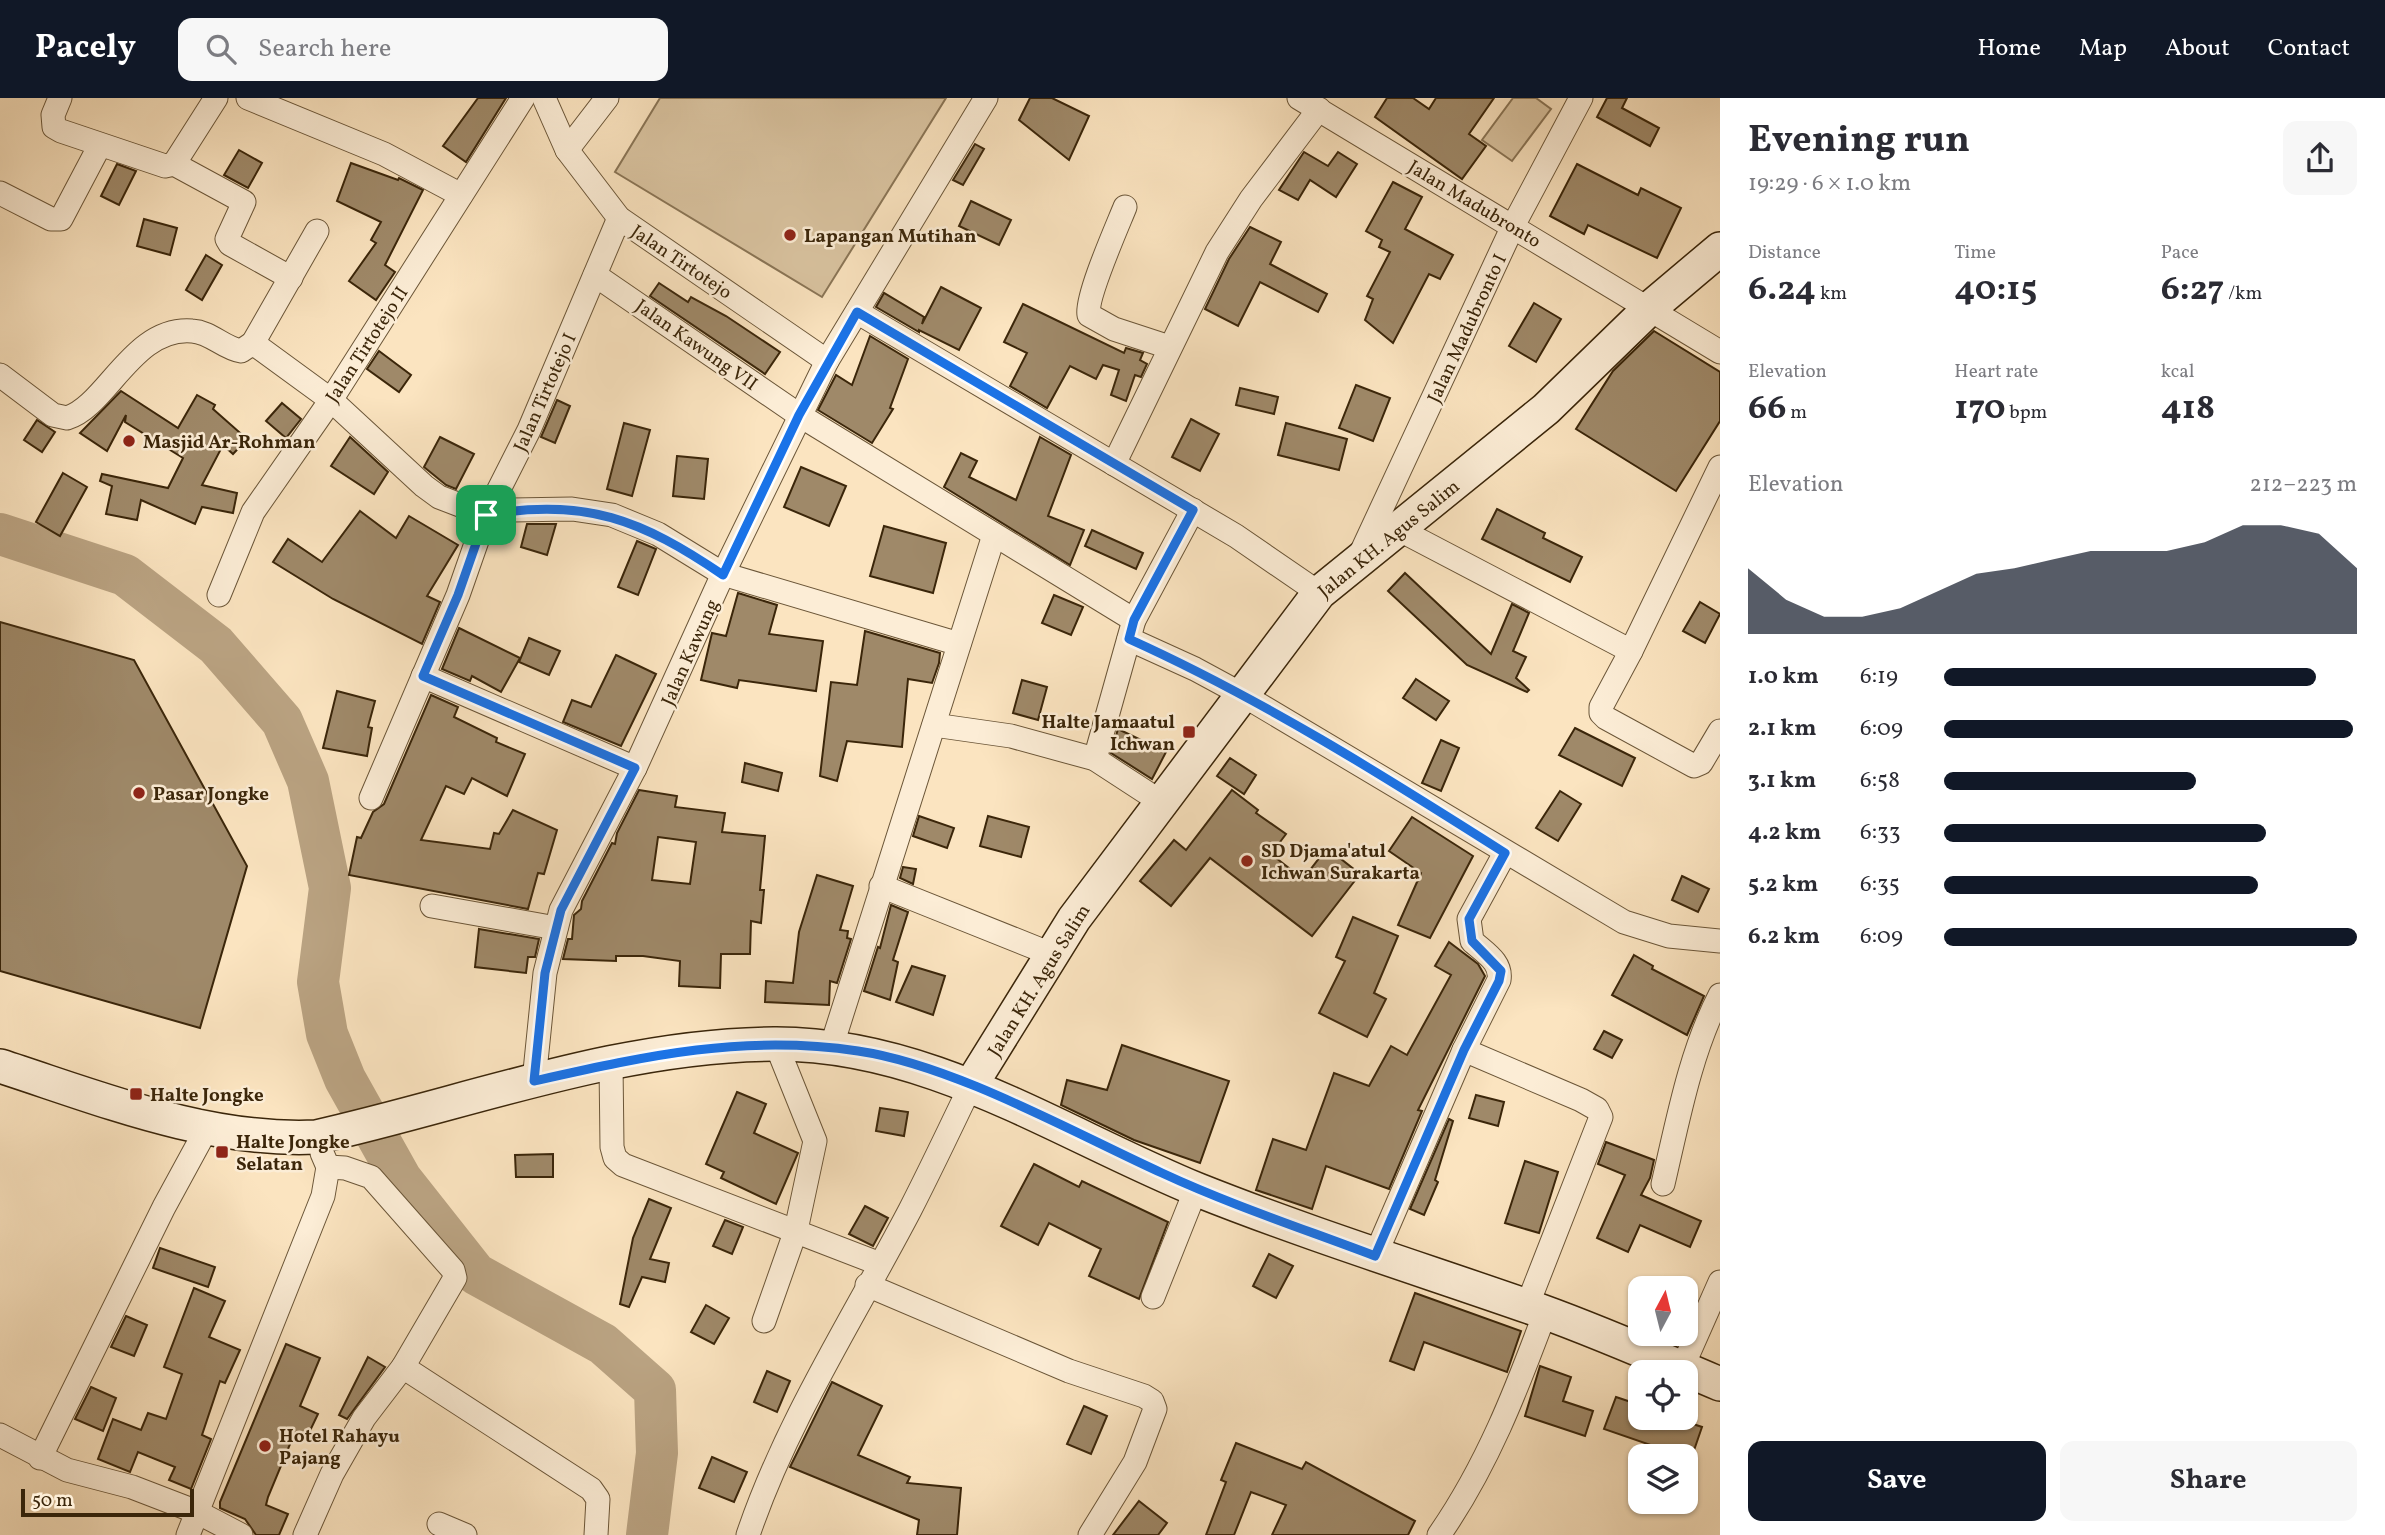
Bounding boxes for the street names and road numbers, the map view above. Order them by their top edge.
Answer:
street label: Jalan Madubronto [1403,155,1545,255]
street label: Jalan Tirtotejo [625,219,737,306]
street label: Jalan Madubronto I [1422,250,1514,408]
street label: Jalan Tirtotejo II [320,282,415,408]
street label: Jalan Kawung VII [629,294,762,398]
street label: Jalan Tirtotejo I [508,329,584,456]
street label: Jalan KH. Agus Salim [1313,474,1466,605]
street label: Jalan Kawung [656,595,726,710]
street label: Jalan KH. Agus Salim [982,900,1097,1062]

